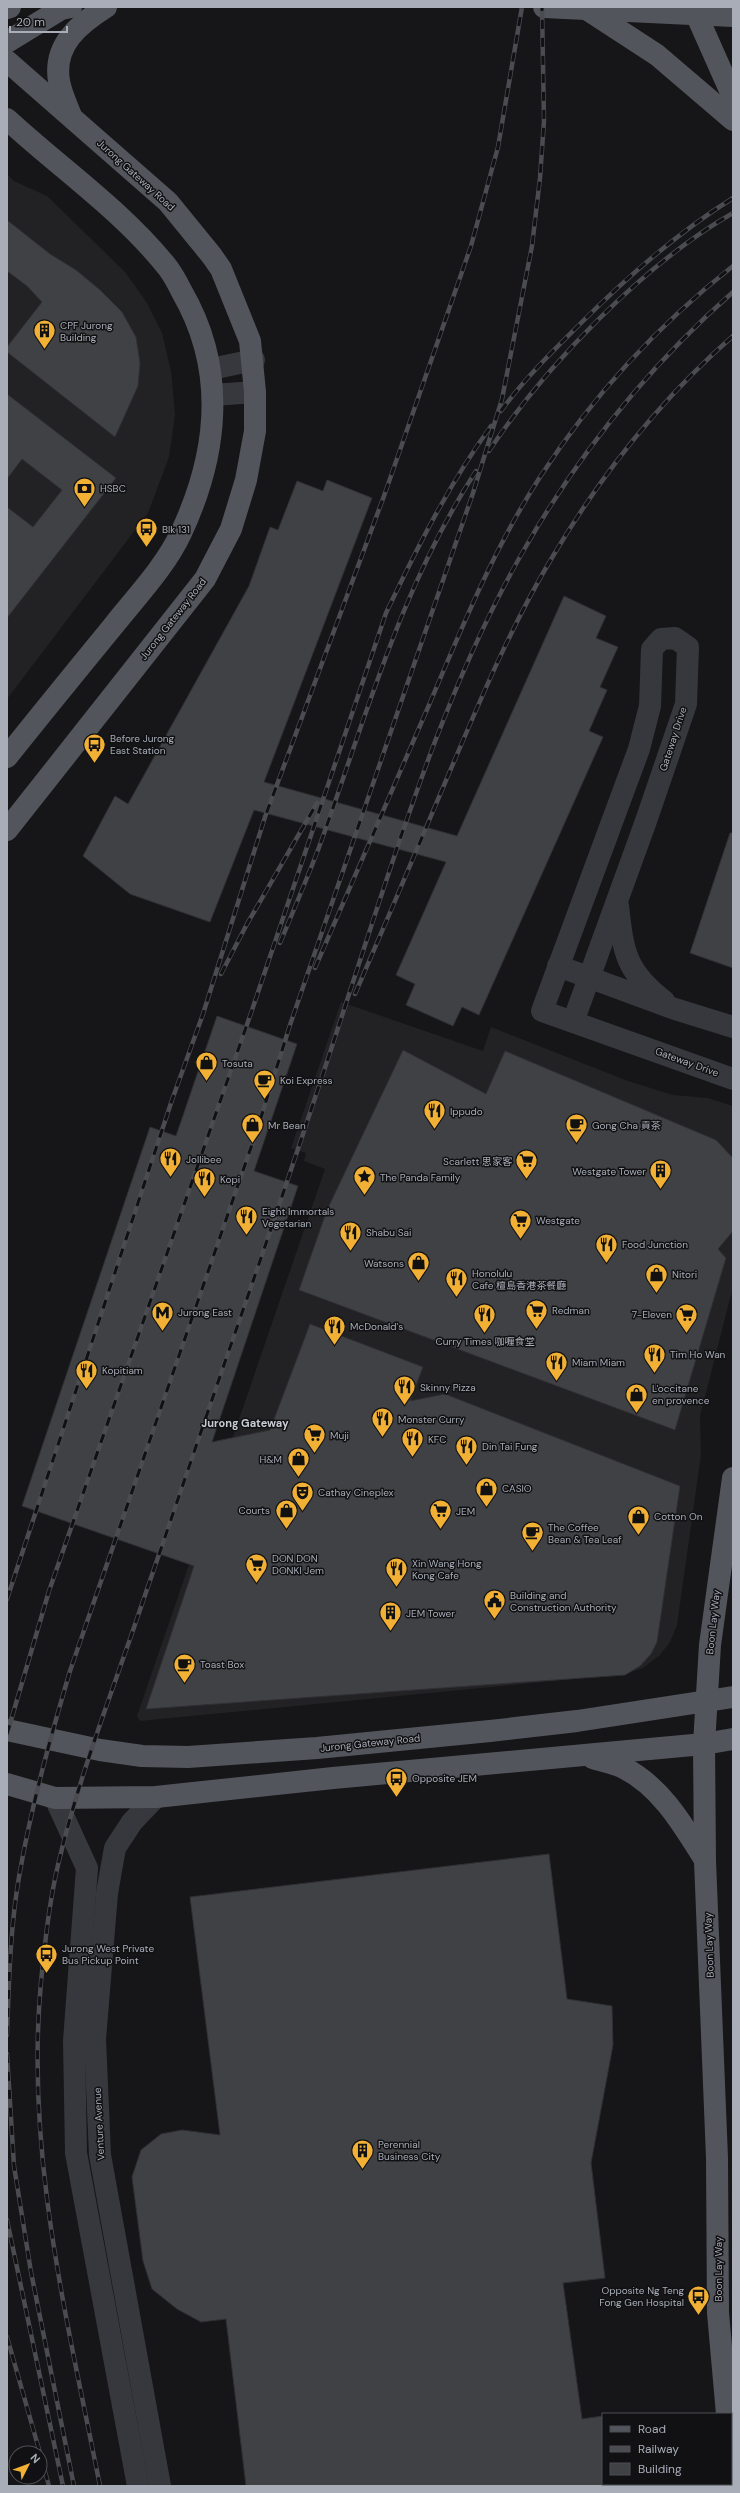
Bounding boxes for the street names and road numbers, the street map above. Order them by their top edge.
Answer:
street label: Jurong Gateway Road [94,137,178,213]
street label: Jurong Gateway Road [137,575,209,663]
street label: Gateway Drive [656,705,690,773]
street label: Gateway Drive [653,1044,721,1080]
street label: Boon Lay Way [703,1589,723,1655]
street label: Jurong Gateway Road [319,1731,421,1755]
street label: Boon Lay Way [701,1912,717,1978]
street label: Venture Avenue [91,2087,107,2161]
street label: Boon Lay Way [712,2236,725,2302]

